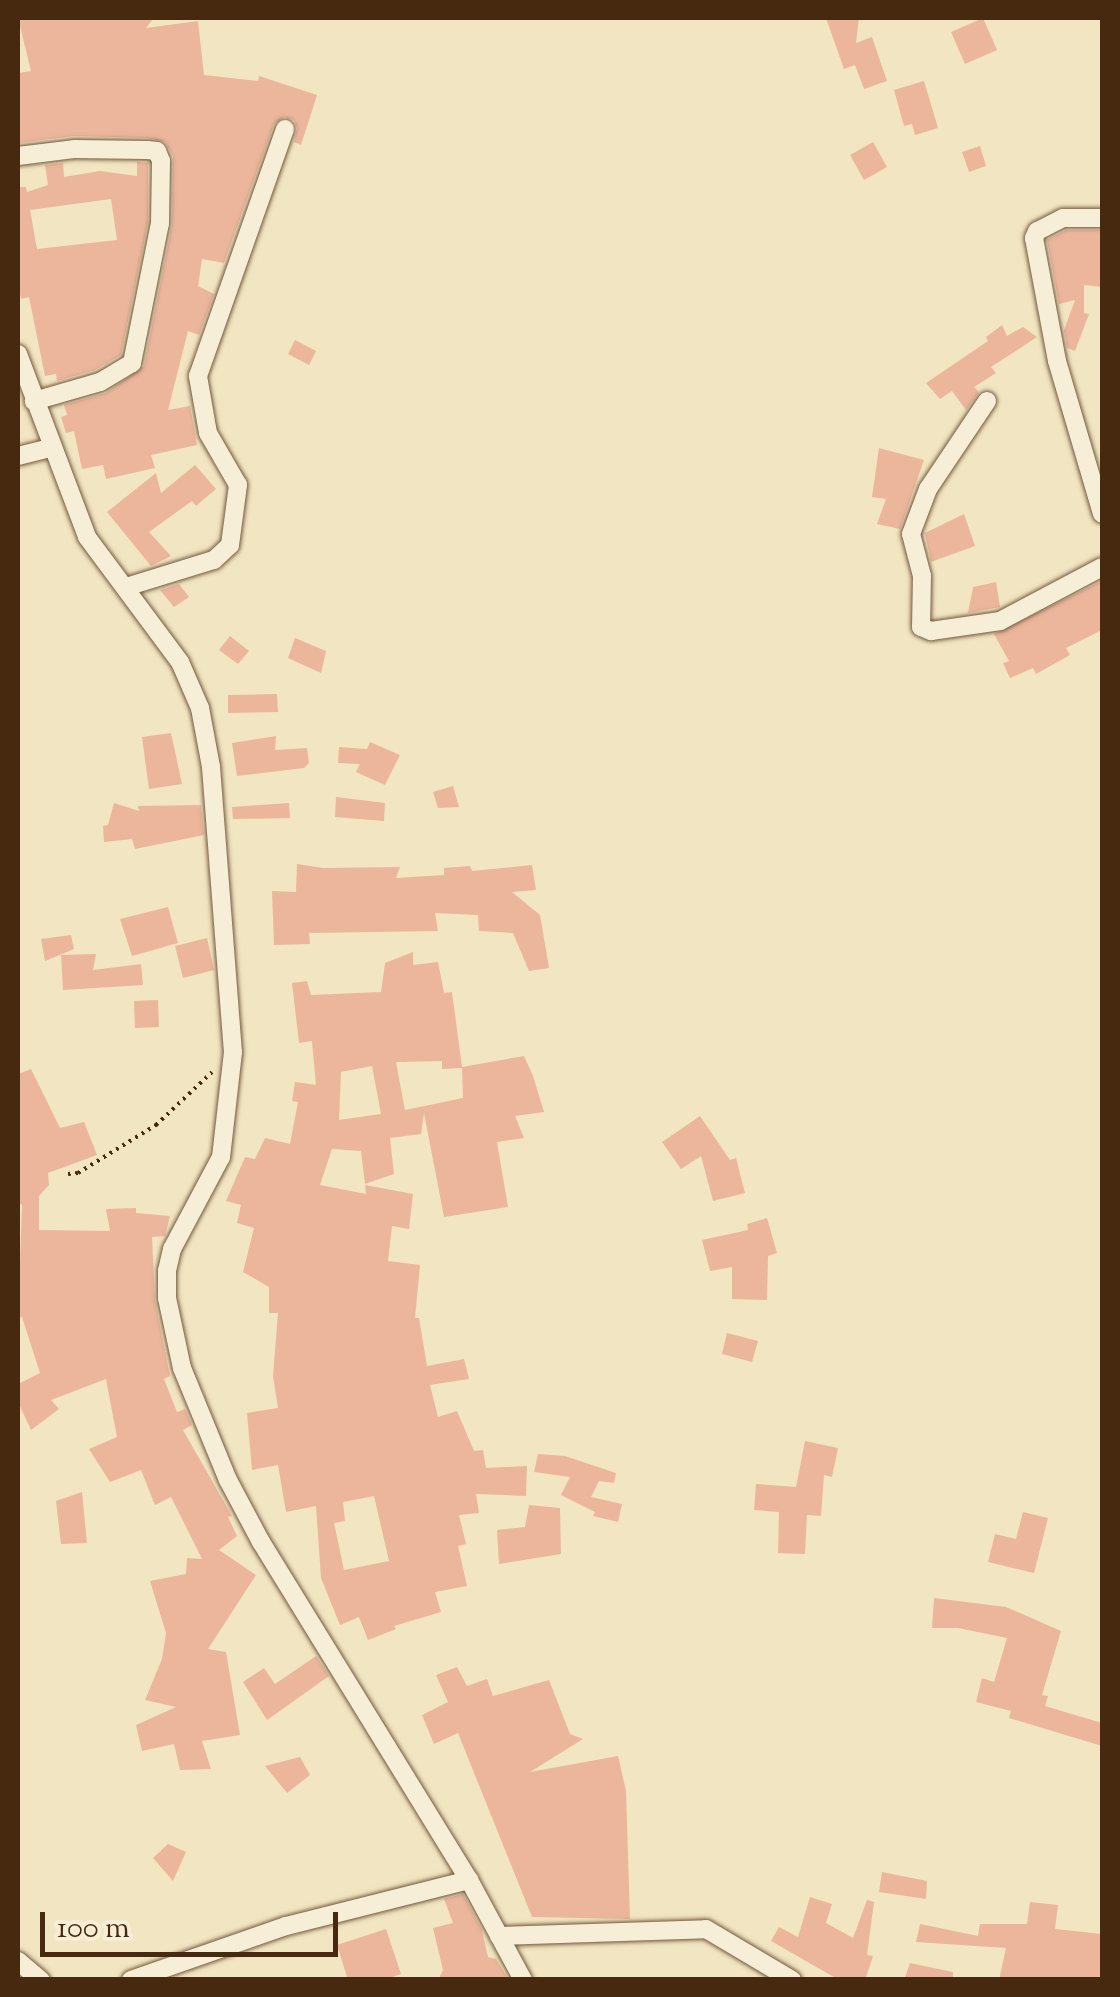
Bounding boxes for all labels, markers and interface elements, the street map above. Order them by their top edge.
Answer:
scale bar [45,1892,342,1954]
text: 100 m [57,1908,130,1951]

